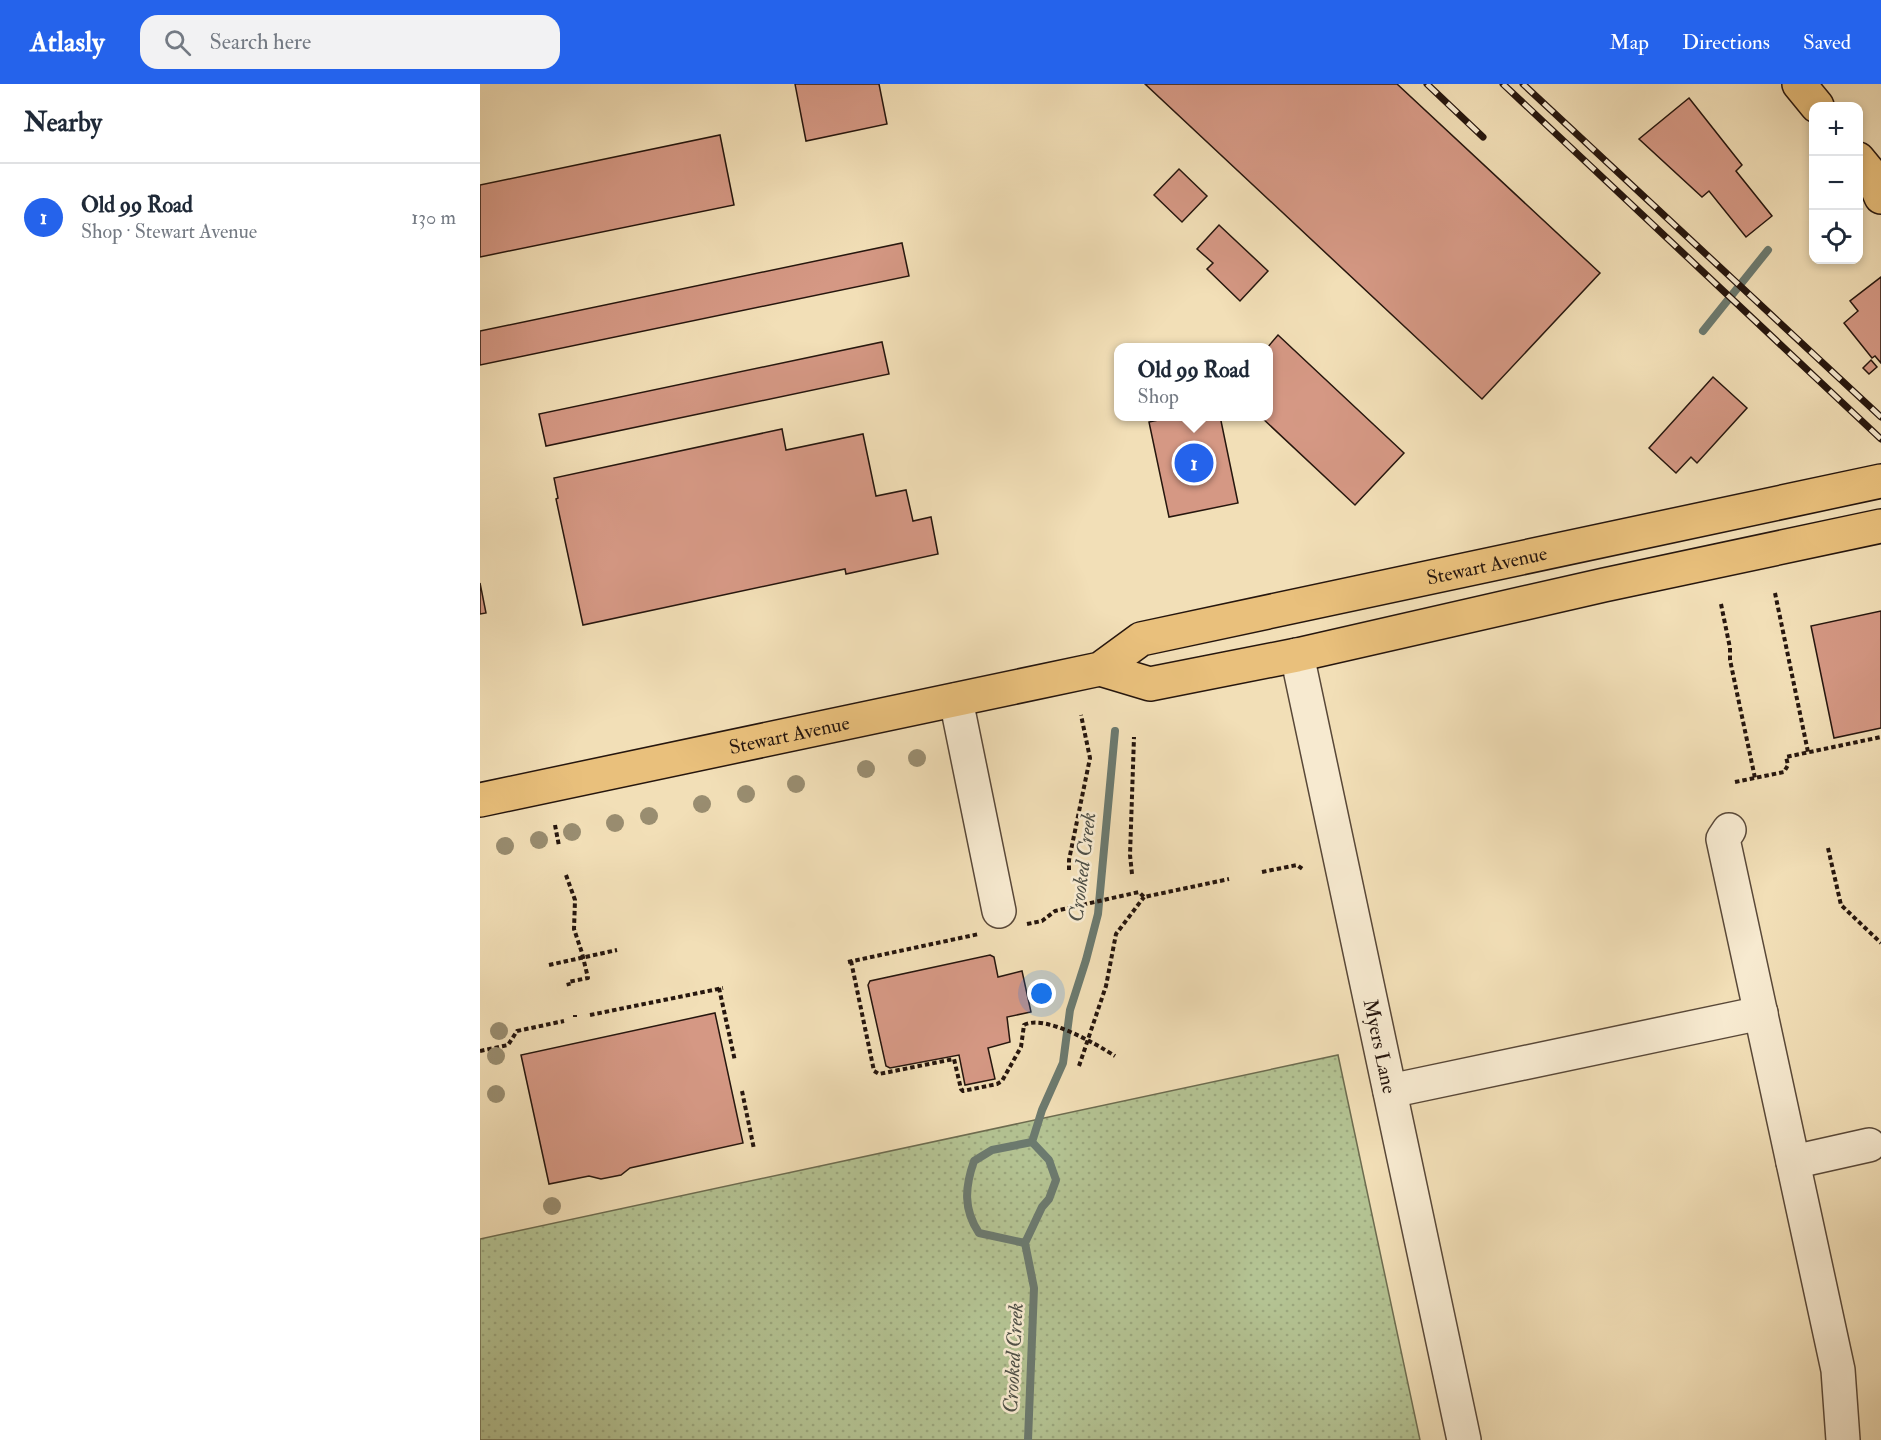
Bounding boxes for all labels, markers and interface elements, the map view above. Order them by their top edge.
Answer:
search box [140,15,560,69]
text: Atlasly [30,25,104,60]
icon: search [161,26,194,59]
text: Search here [209,28,311,56]
text: Map [1609,29,1649,56]
text: Directions [1682,29,1770,56]
text: Saved [1803,29,1851,56]
map controls [1809,102,1863,264]
button: + [1809,102,1863,156]
text: Nearby [24,107,102,139]
button: − [1809,156,1863,210]
text: Old 99 Road [81,191,193,219]
text: 1 [40,205,47,230]
text: 130 m [411,205,456,230]
button: locate [1809,210,1863,264]
text: Shop · Stewart Avenue [81,219,257,244]
popup [1114,343,1273,421]
text: Old 99 Road [1138,356,1249,384]
text: Shop [1138,384,1179,409]
pin: 1 [1174,440,1214,485]
street label: Stewart Avenue [1424,541,1549,591]
street label: Stewart Avenue [727,710,852,760]
water label: Crooked Creek [1062,811,1103,924]
your location [1027,979,1056,1008]
street label: Myers Lane [1358,997,1402,1096]
water label: Crooked Creek [997,1302,1030,1414]

